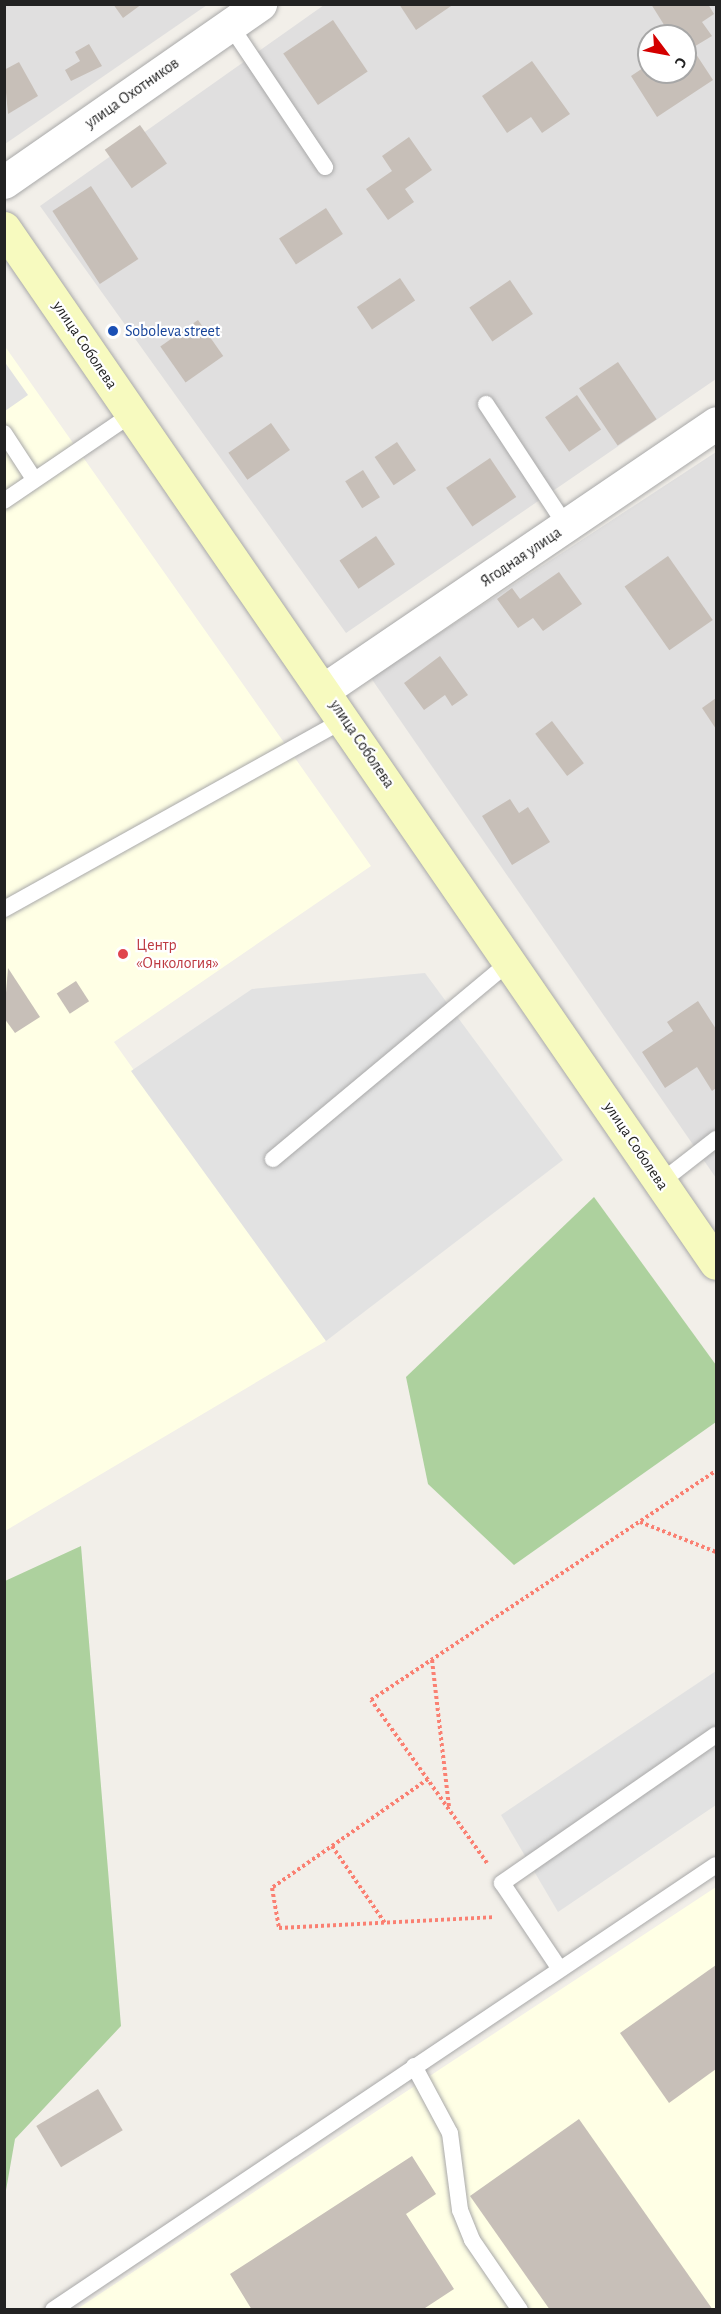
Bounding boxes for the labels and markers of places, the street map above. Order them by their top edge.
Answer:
place label: Soboleva street [125,321,220,341]
marker: Soboleva street [106,324,120,338]
place label: Центр «Онкология» [136,935,219,973]
marker: Центр «Онкология» [114,945,132,963]

